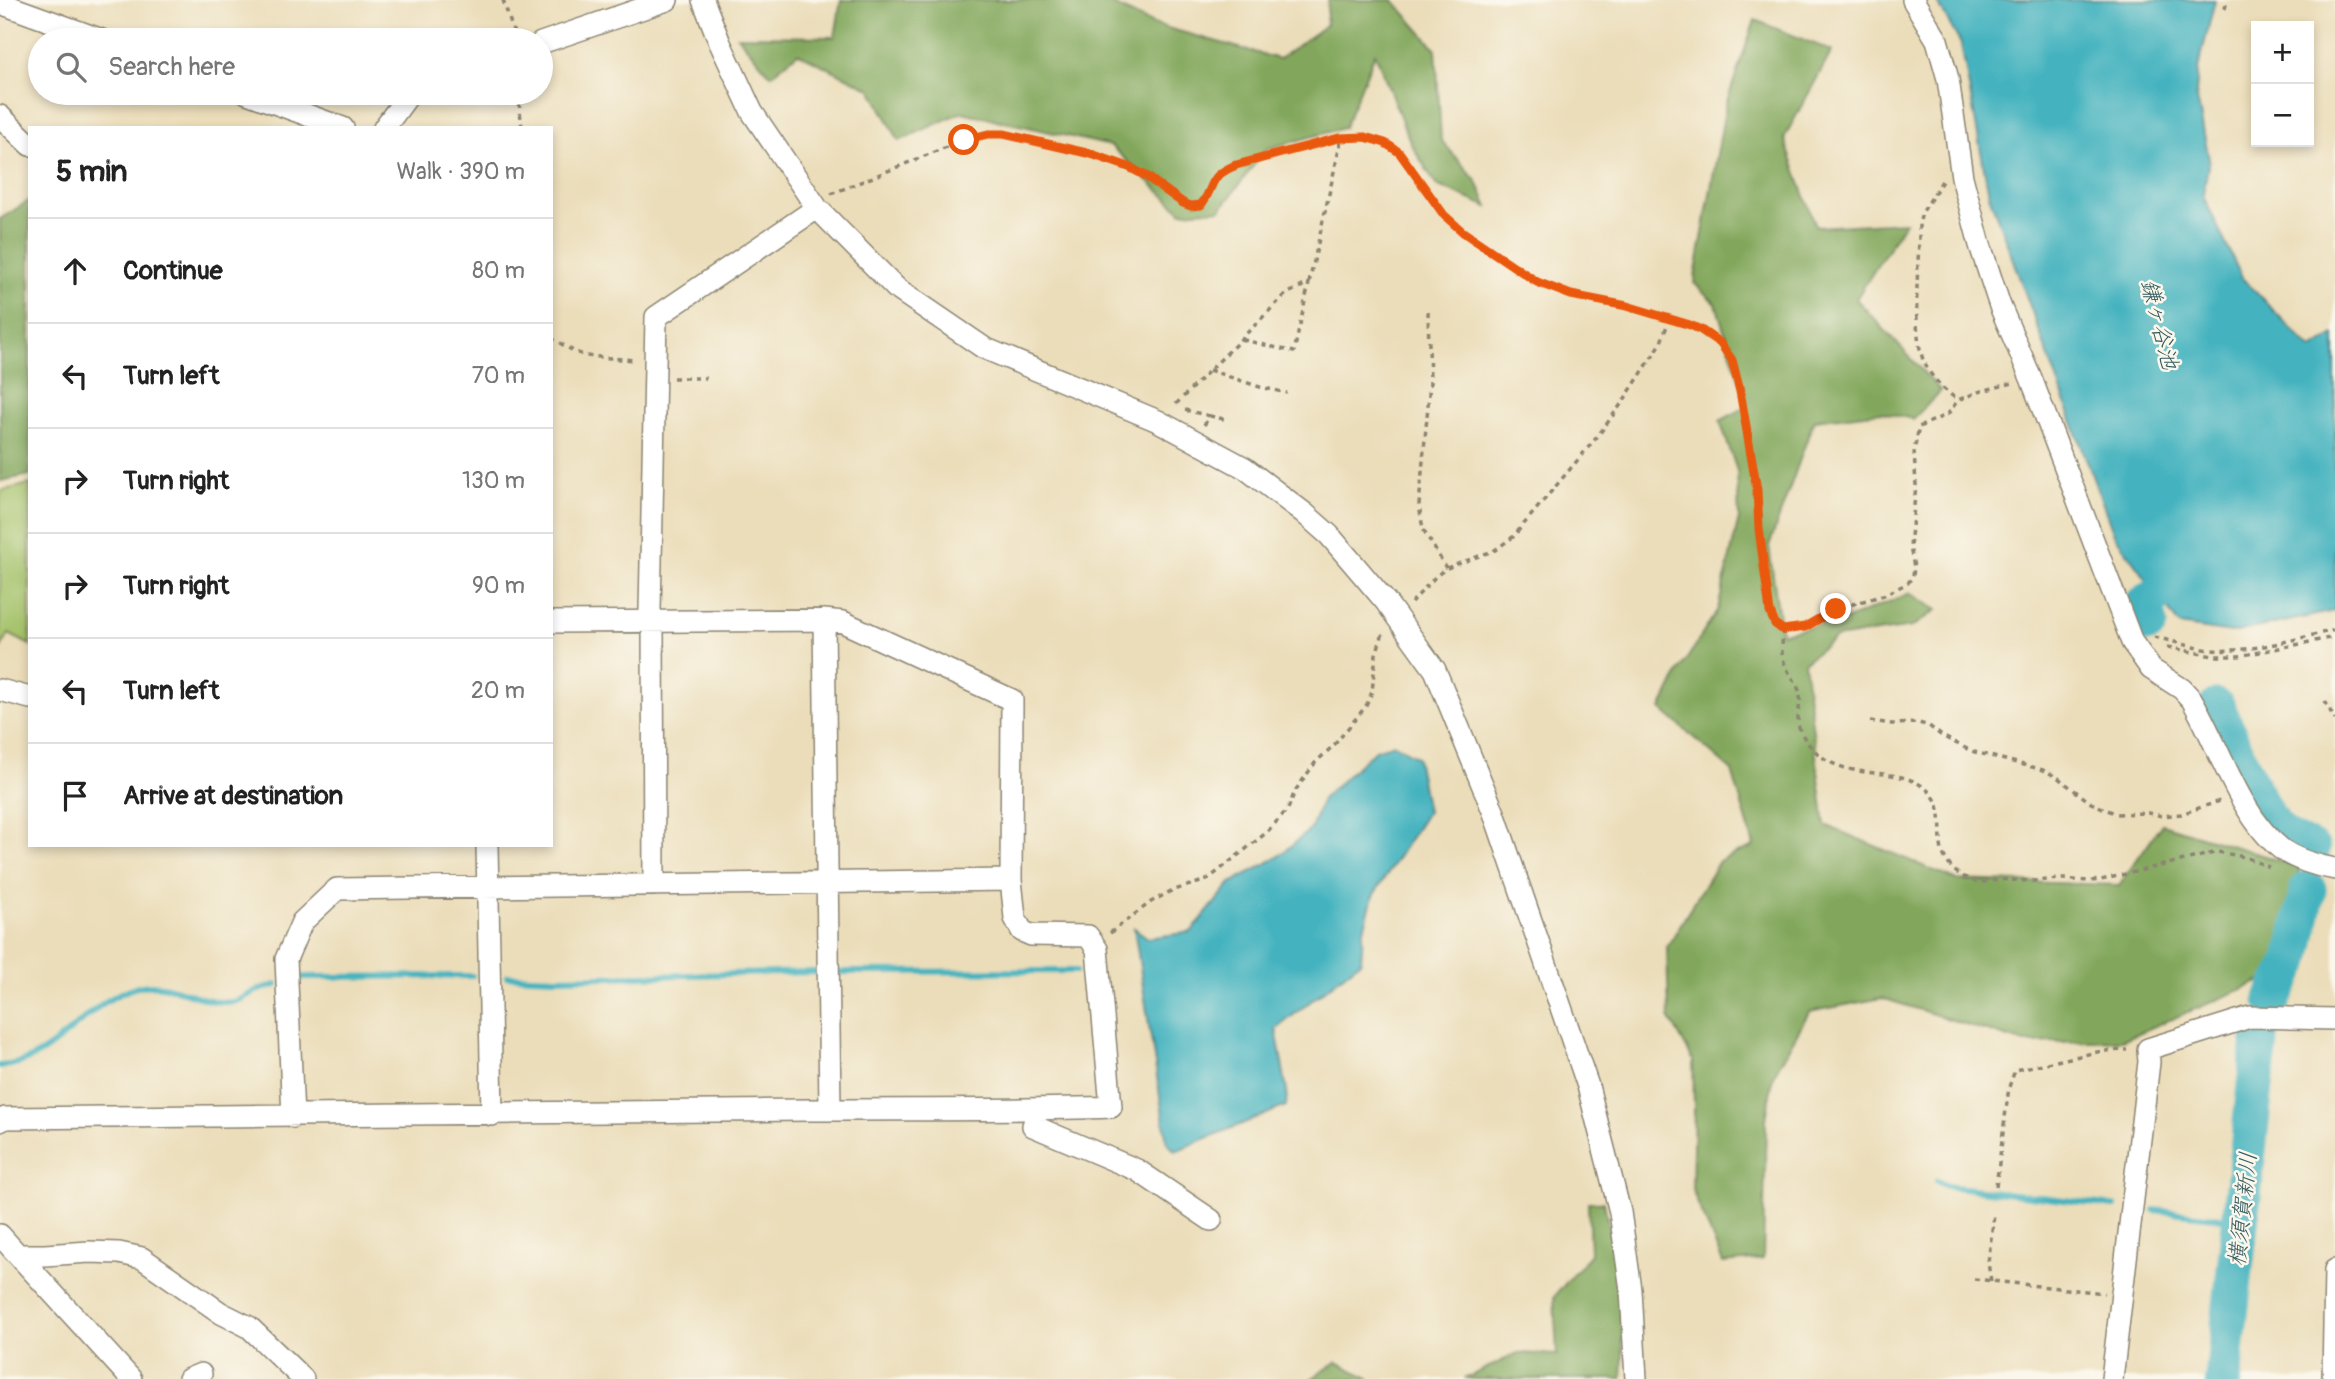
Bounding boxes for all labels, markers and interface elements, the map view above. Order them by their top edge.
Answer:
map controls [2251,21,2314,147]
button: + [2251,21,2314,84]
search box [28,28,553,105]
icon: search [52,48,90,86]
text: Search here [108,51,235,83]
button: − [2251,84,2314,147]
route start [948,124,979,155]
text: 5 min [56,153,127,190]
text: Walk · 390 m [396,157,525,186]
icon: ahead [56,252,94,290]
text: Continue [123,255,223,287]
text: 80 m [472,256,525,285]
water label: 鎌ヶ谷池 [2134,276,2185,373]
icon: left [56,357,94,395]
text: Turn left [123,360,219,392]
text: 70 m [472,361,525,390]
icon: right [56,462,94,500]
text: Turn right [123,465,229,497]
text: 130 m [462,466,525,495]
icon: right [56,567,94,605]
text: Turn right [123,570,229,602]
text: 90 m [472,571,525,600]
route end [1820,593,1851,624]
icon: left [56,672,94,710]
text: Turn left [123,675,219,707]
text: 20 m [471,676,525,705]
icon: arrive [56,777,94,815]
text: Arrive at destination [123,780,343,812]
water label: 横須賀新川 [2222,1150,2263,1268]

